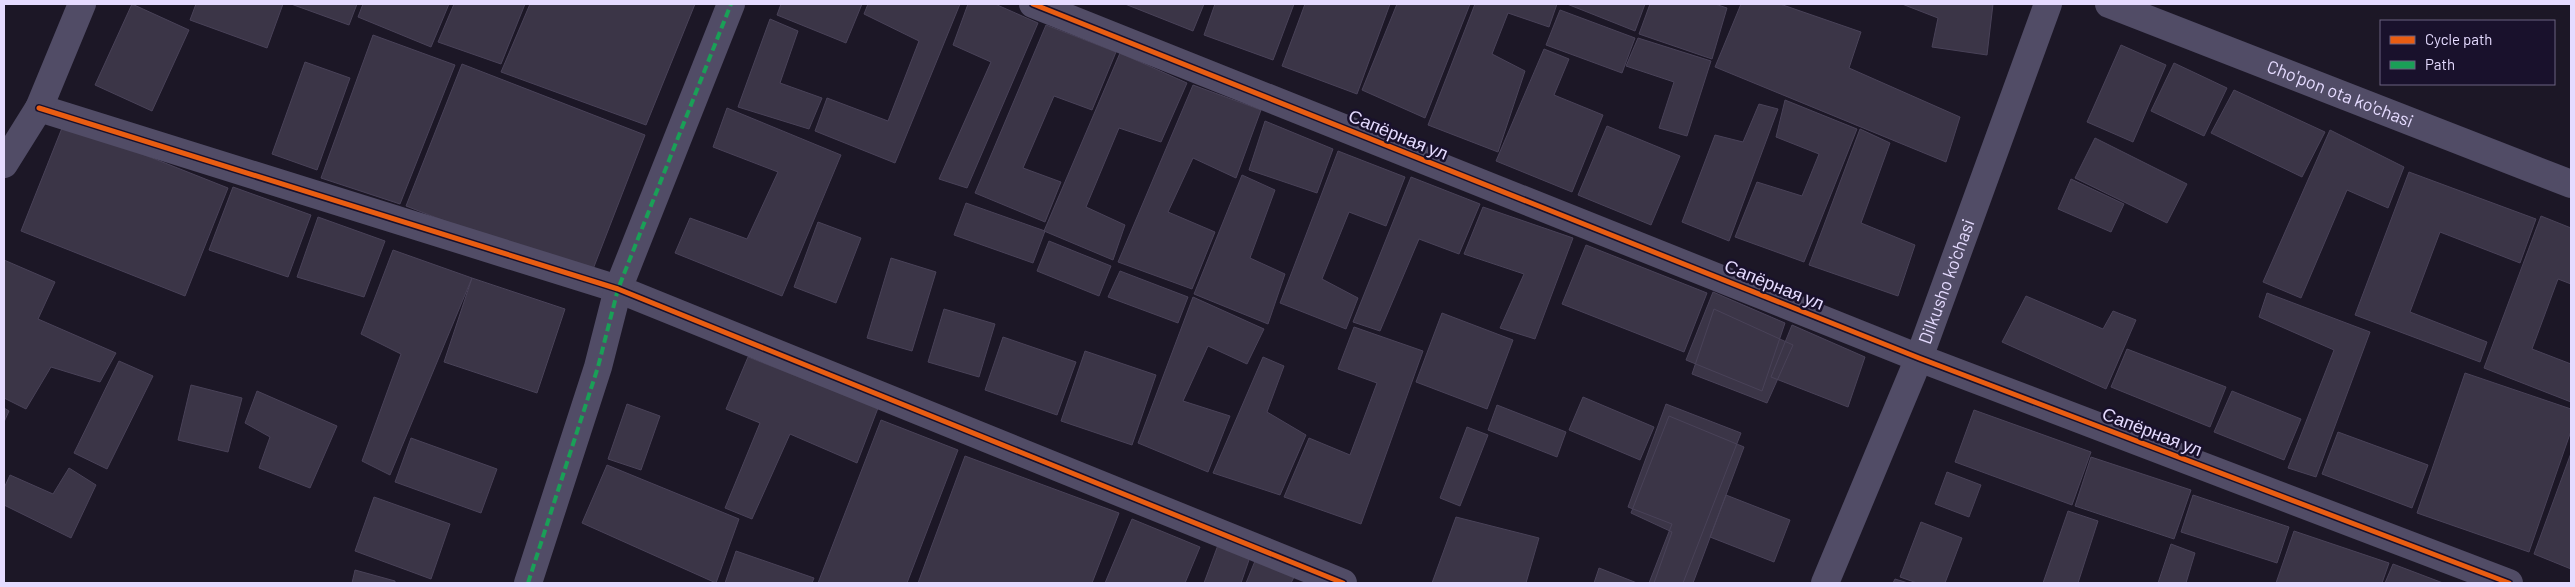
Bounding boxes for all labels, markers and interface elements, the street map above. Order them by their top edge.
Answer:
legend [2380,20,2555,85]
text: Cycle path [2425,30,2492,48]
street label: Cho'pon ota ko'chasi [2264,55,2417,132]
text: Path [2425,55,2455,73]
street label: Сапёрная ул [1345,104,1451,164]
street label: Dilkusho ko'chasi [1913,216,1979,347]
street label: Сапёрная ул [1721,254,1827,314]
street label: Сапёрная ул [2099,402,2205,460]

